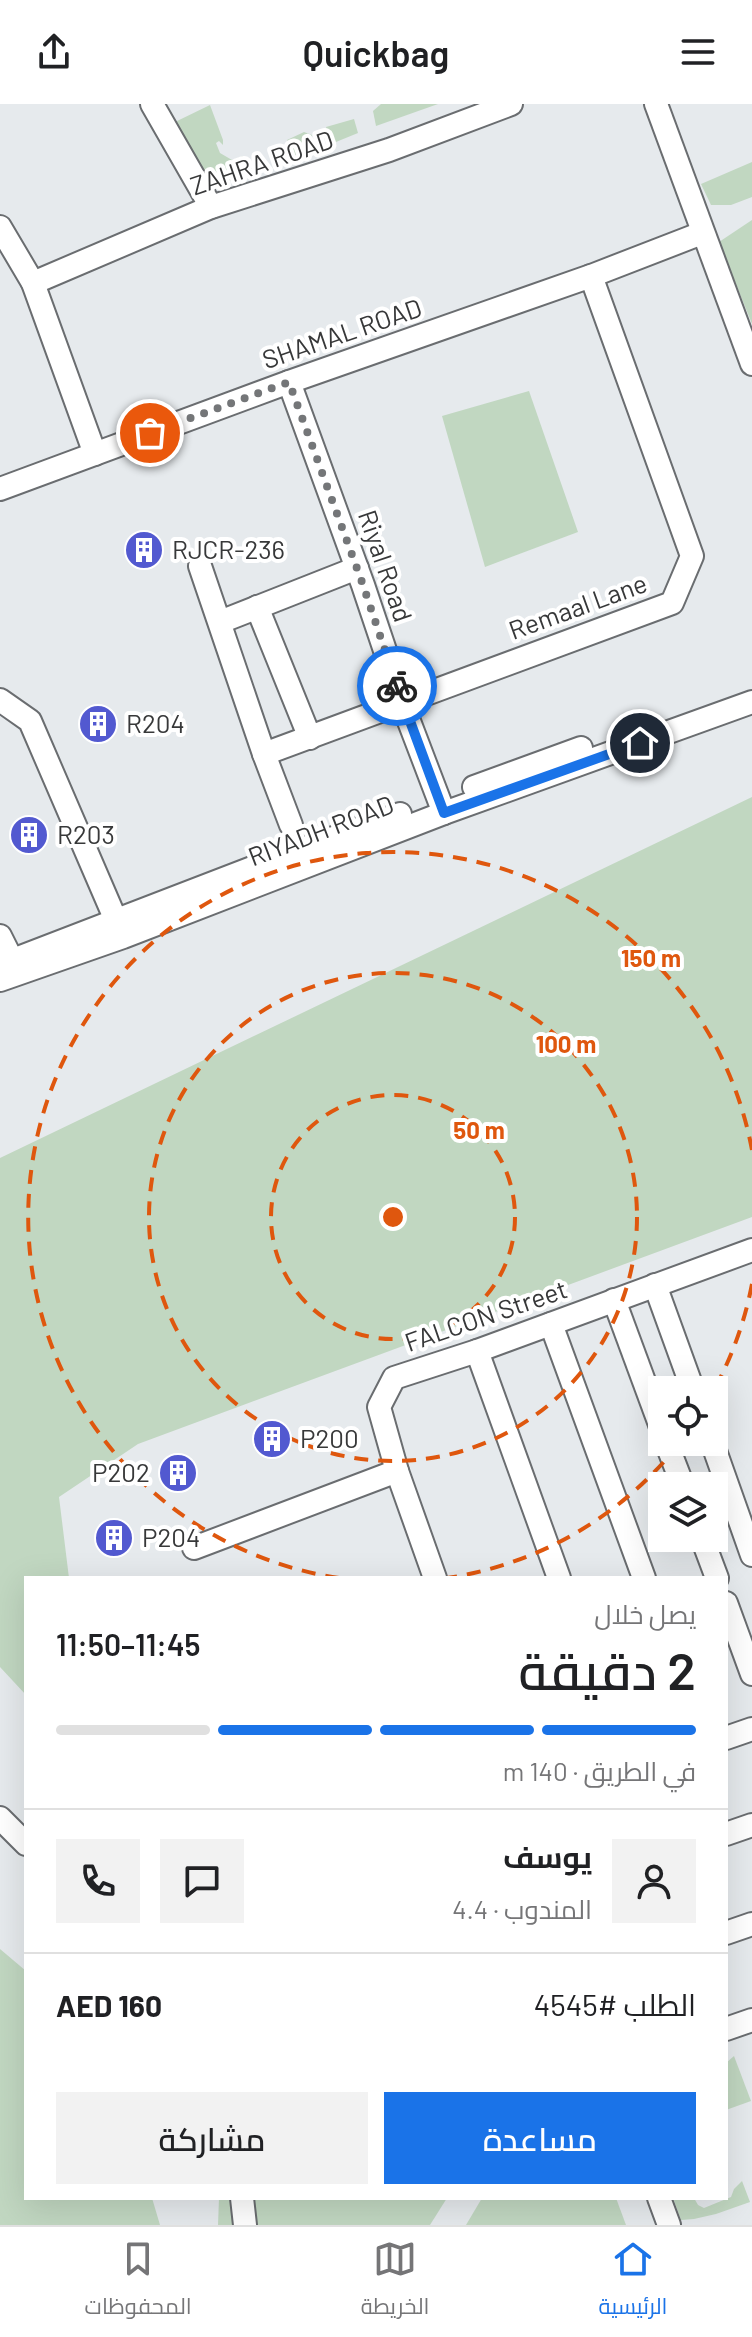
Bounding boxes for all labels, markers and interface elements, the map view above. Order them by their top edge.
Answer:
icon: share [32,30,76,74]
icon: menu [676,30,720,74]
text: Quickbag [303,31,449,74]
street label: ZAHRA ROAD [186,123,337,200]
street label: SHAMAL ROAD [258,291,425,374]
pin [116,399,184,467]
icon: bag [128,411,172,455]
street label: Riyal Road [353,506,420,625]
building icon: RJCR-236 [123,529,165,571]
place label: RJCR-236 [172,533,285,564]
street label: Remaal Lane [504,566,651,645]
courier [357,646,437,726]
icon: bike [375,664,419,708]
building icon: R204 [77,703,119,745]
place label: R204 [126,707,185,738]
pin [606,709,674,777]
icon: home [618,721,662,765]
street label: RIYADH ROAD [243,788,398,872]
building icon: R203 [8,814,50,856]
place label: R203 [57,818,115,849]
text: 150 m [621,943,681,972]
text: 100 m [536,1029,596,1058]
text: 50 m [453,1115,505,1144]
centre of rings [379,1203,407,1231]
street label: FALCON Street [400,1272,571,1357]
map controls [648,1376,728,1552]
button: locate [648,1376,728,1456]
building icon: P200 [251,1418,293,1460]
place label: P200 [300,1422,359,1453]
building icon: P202 [157,1452,199,1494]
place label: P202 [92,1456,150,1487]
button: layers [648,1472,728,1552]
building icon: P204 [93,1517,135,1559]
place label: P204 [142,1521,200,1552]
text: يصل خلال [594,1598,696,1629]
text: 11:45–11:50 [56,1626,200,1662]
text: 2 دقيقة [518,1638,696,1700]
text: في الطريق · 140 m [503,1755,696,1786]
text: يوسف [503,1838,592,1874]
button: phone [56,1839,140,1923]
button: chat [160,1839,244,1923]
button: person [612,1839,696,1923]
text: المندوب · 4.4 [452,1893,592,1924]
text: الطلب #4545 [534,1986,696,2022]
text: AED 160 [56,1987,162,2023]
button: مشاركة [56,2092,368,2184]
button: مساعدة [384,2092,696,2184]
tab: المحفوظات [85,2237,192,2327]
tab: الخريطة [361,2237,429,2327]
tab: الرئيسية [598,2237,667,2327]

